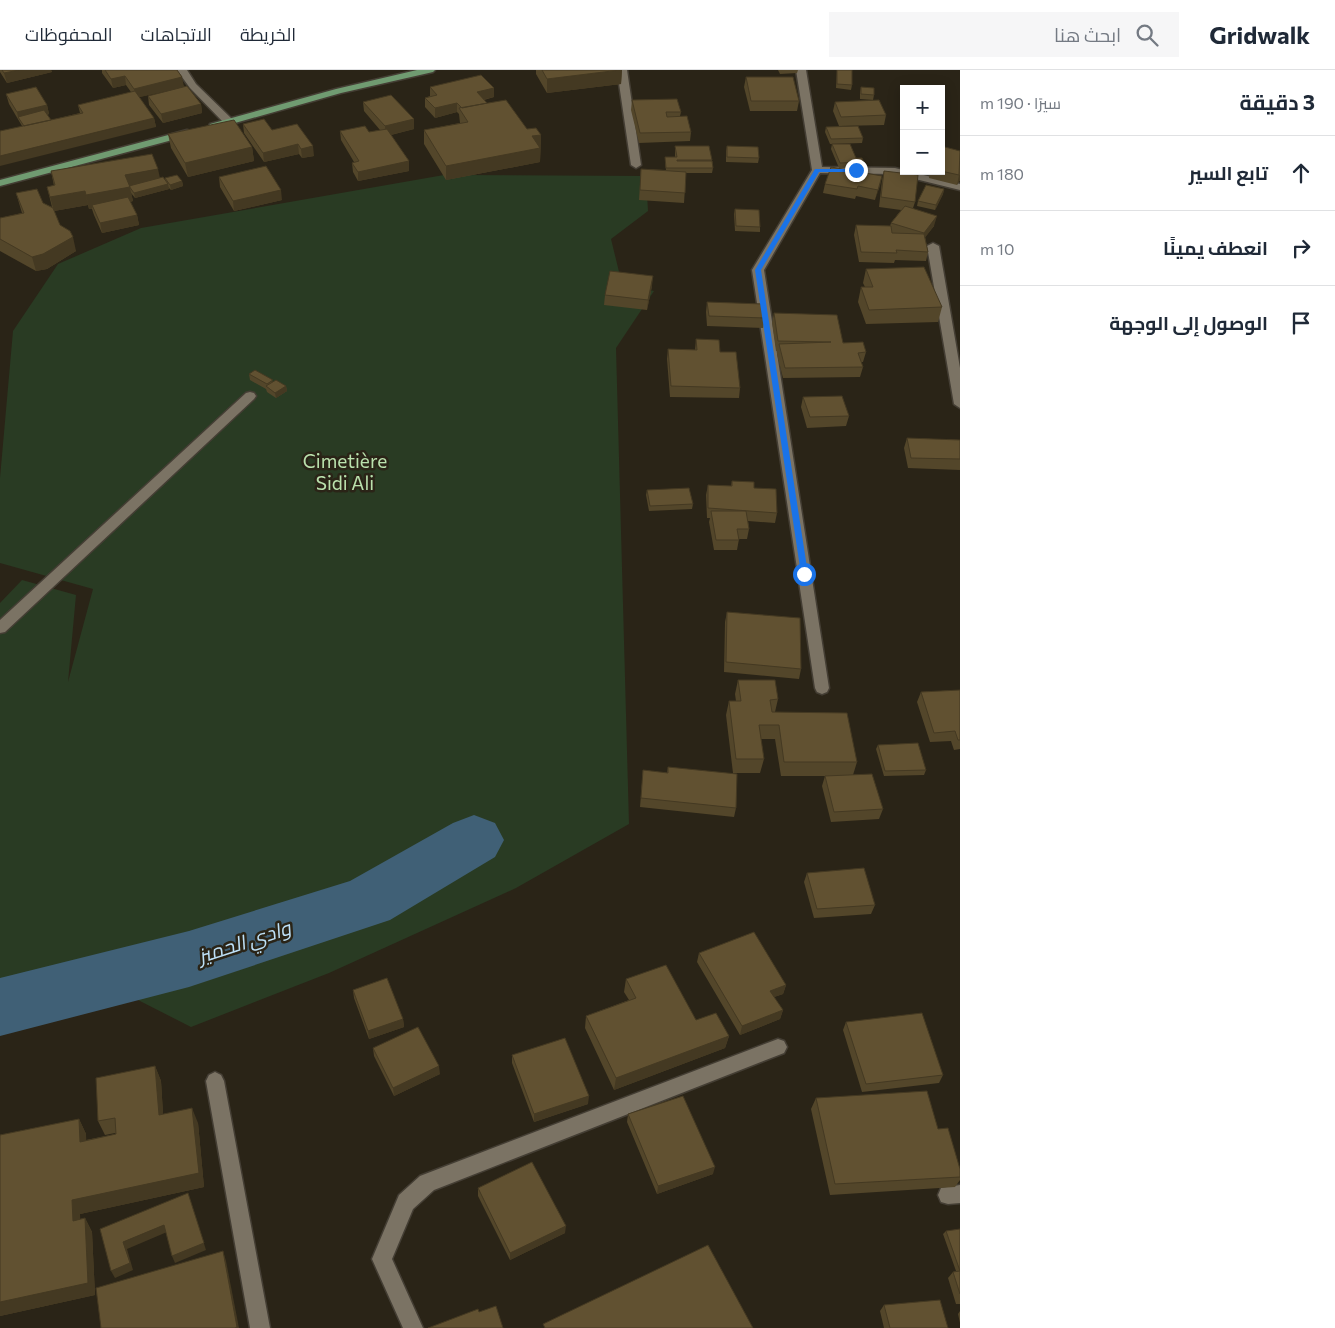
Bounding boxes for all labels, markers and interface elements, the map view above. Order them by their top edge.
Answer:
search box [829,12,1179,57]
text: Gridwalk [1209,20,1310,49]
icon: search [1133,21,1161,49]
text: المحفوظات [25,23,113,45]
text: الاتجاهات [141,23,212,45]
text: الخريطة [240,23,296,45]
text: ابحث هنا [1054,23,1121,46]
map controls [900,85,945,175]
button: + [900,85,945,130]
text: 3 دقيقة [1239,89,1315,114]
text: سيرًا · 190 m [980,93,1061,112]
button: − [900,130,945,175]
route end [845,159,868,182]
icon: ahead [1287,159,1315,187]
text: تابع السير [1189,161,1268,184]
text: 180 m [980,164,1024,183]
icon: right [1287,234,1315,262]
text: انعطف يمينًا [1163,236,1268,259]
text: 10 m [980,239,1014,258]
icon: arrive [1287,309,1315,337]
text: الوصول إلى الوجهة [1109,311,1268,334]
park label: Cimetière Sidi Ali [303,449,387,494]
route start [793,563,816,586]
water label: وادي الحميز [192,914,296,973]

